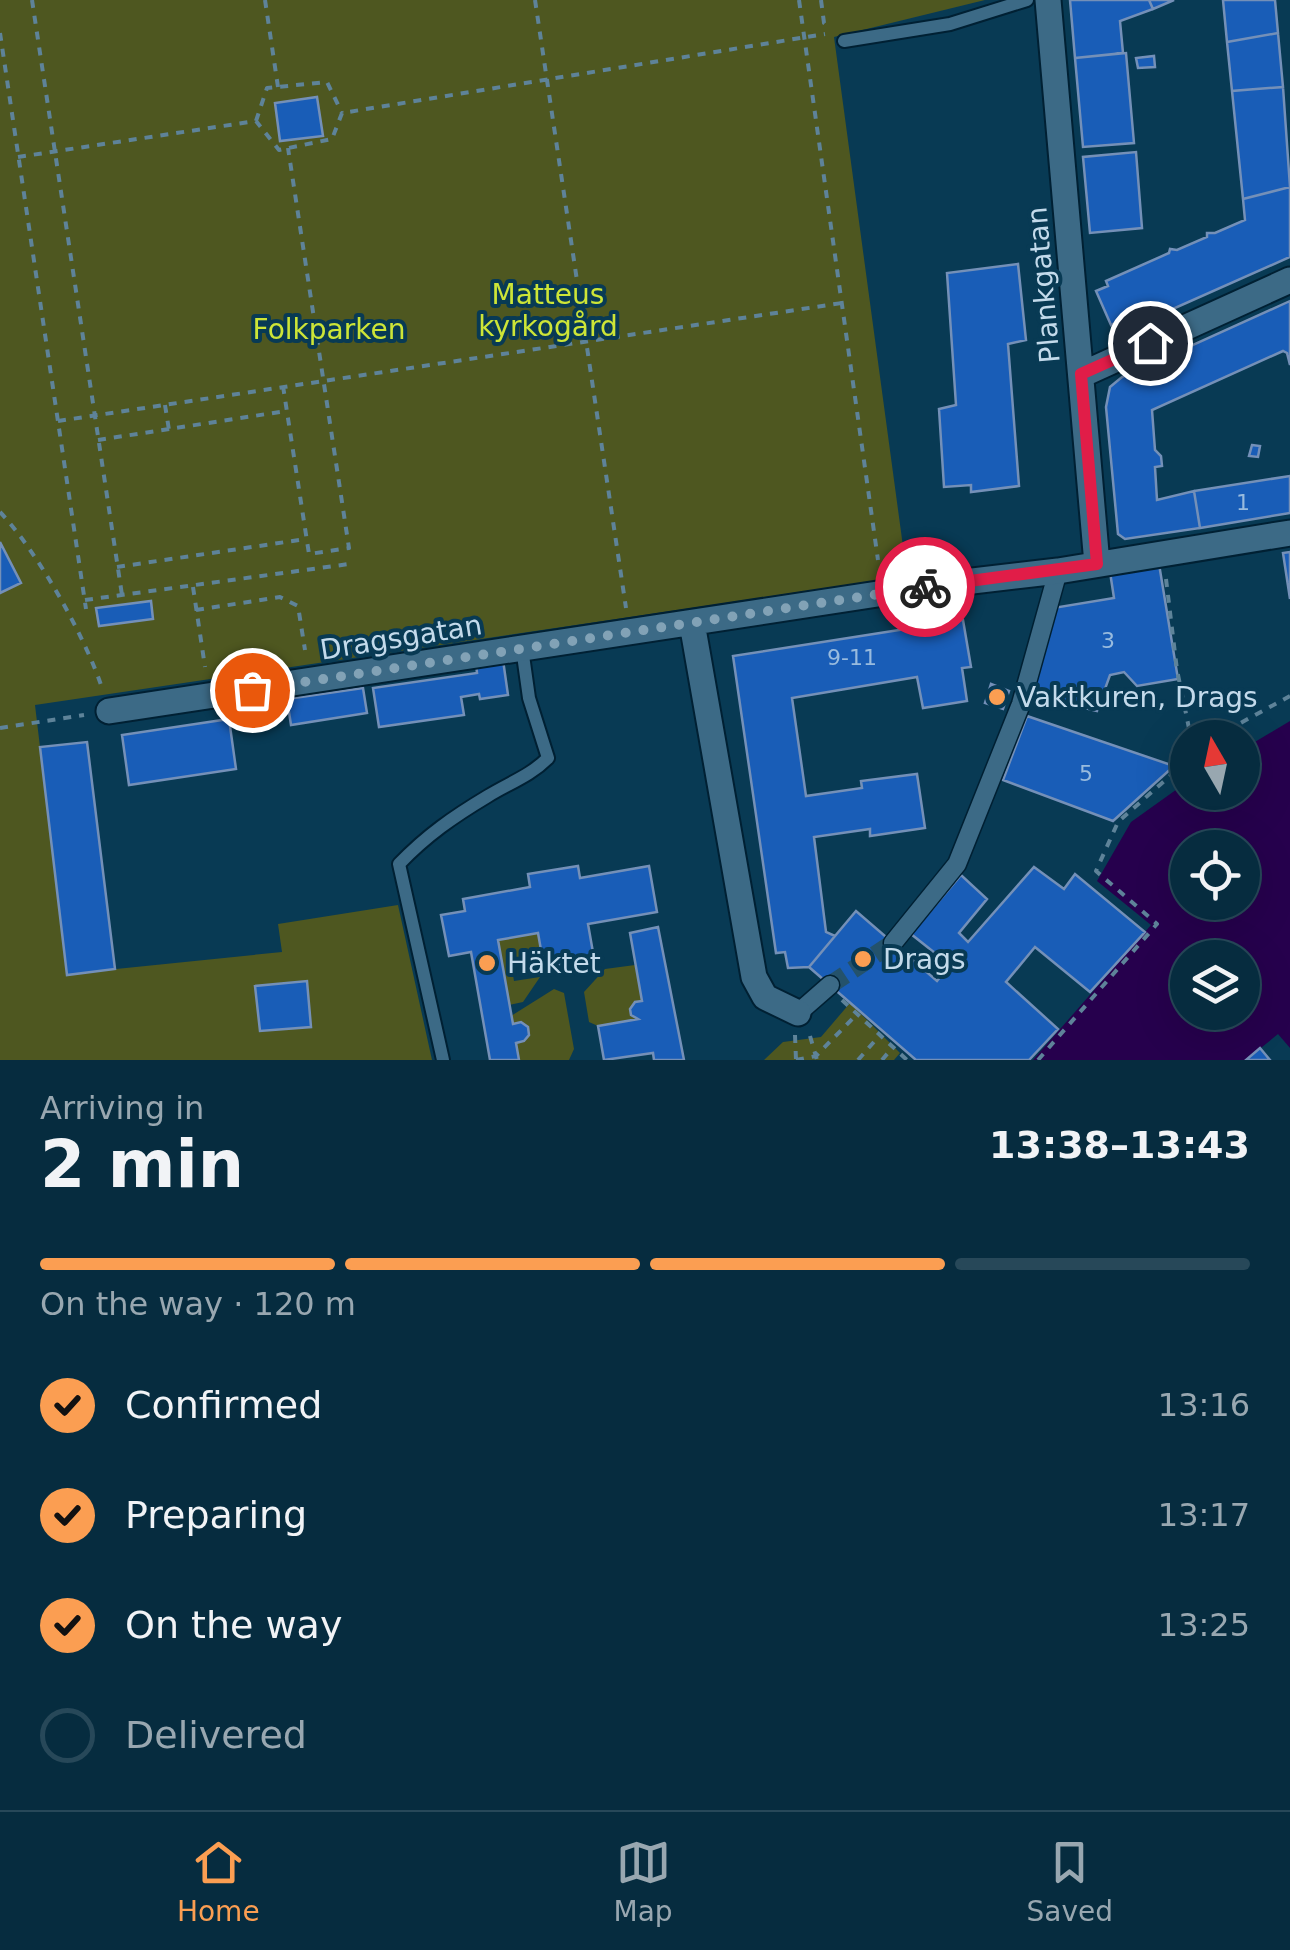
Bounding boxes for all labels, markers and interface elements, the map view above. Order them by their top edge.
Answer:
street label: Plankgatan [1020,206,1067,364]
park label: Matteus kyrkogård [478,278,618,343]
pin [1108,301,1193,386]
park label: Folkparken [253,313,405,346]
icon: home [1123,316,1178,371]
house number: 1 [1236,490,1250,515]
courier [875,537,975,637]
icon: bike [898,560,953,615]
street label: Dragsgatan [318,608,484,667]
house number: 3 [1101,628,1115,653]
house number: 9-11 [827,645,877,670]
pin [210,648,295,733]
icon: bag [225,663,280,718]
place label: Vaktkuren, Drags [1017,681,1258,714]
marker: Vaktkuren, Drags [986,686,1008,708]
north arrow [1170,720,1260,810]
map controls [1170,720,1260,1030]
house number: 5 [1079,761,1093,786]
button: locate [1170,830,1260,920]
button: layers [1170,940,1260,1030]
place label: Drags [883,943,966,976]
place label: Häktet [507,947,601,980]
marker: Drags [852,948,874,970]
marker: Häktet [476,952,498,974]
text: Arriving in [40,1089,204,1127]
text: 13:38–13:43 [989,1123,1250,1167]
text: 2 min [40,1127,244,1202]
text: On the way · 120 m [40,1285,356,1323]
icon: check [40,1378,95,1433]
text: Confirmed [125,1383,322,1427]
text: 13:16 [1158,1386,1250,1424]
icon: check [40,1488,95,1543]
text: Preparing [125,1493,307,1537]
text: 13:17 [1158,1496,1250,1534]
icon: check [40,1598,95,1653]
text: On the way [125,1603,342,1647]
text: 13:25 [1158,1606,1250,1644]
text: Delivered [125,1713,307,1757]
tab: Home [177,1835,260,1928]
tab: Map [614,1835,673,1928]
tab: Saved [1027,1835,1113,1928]

